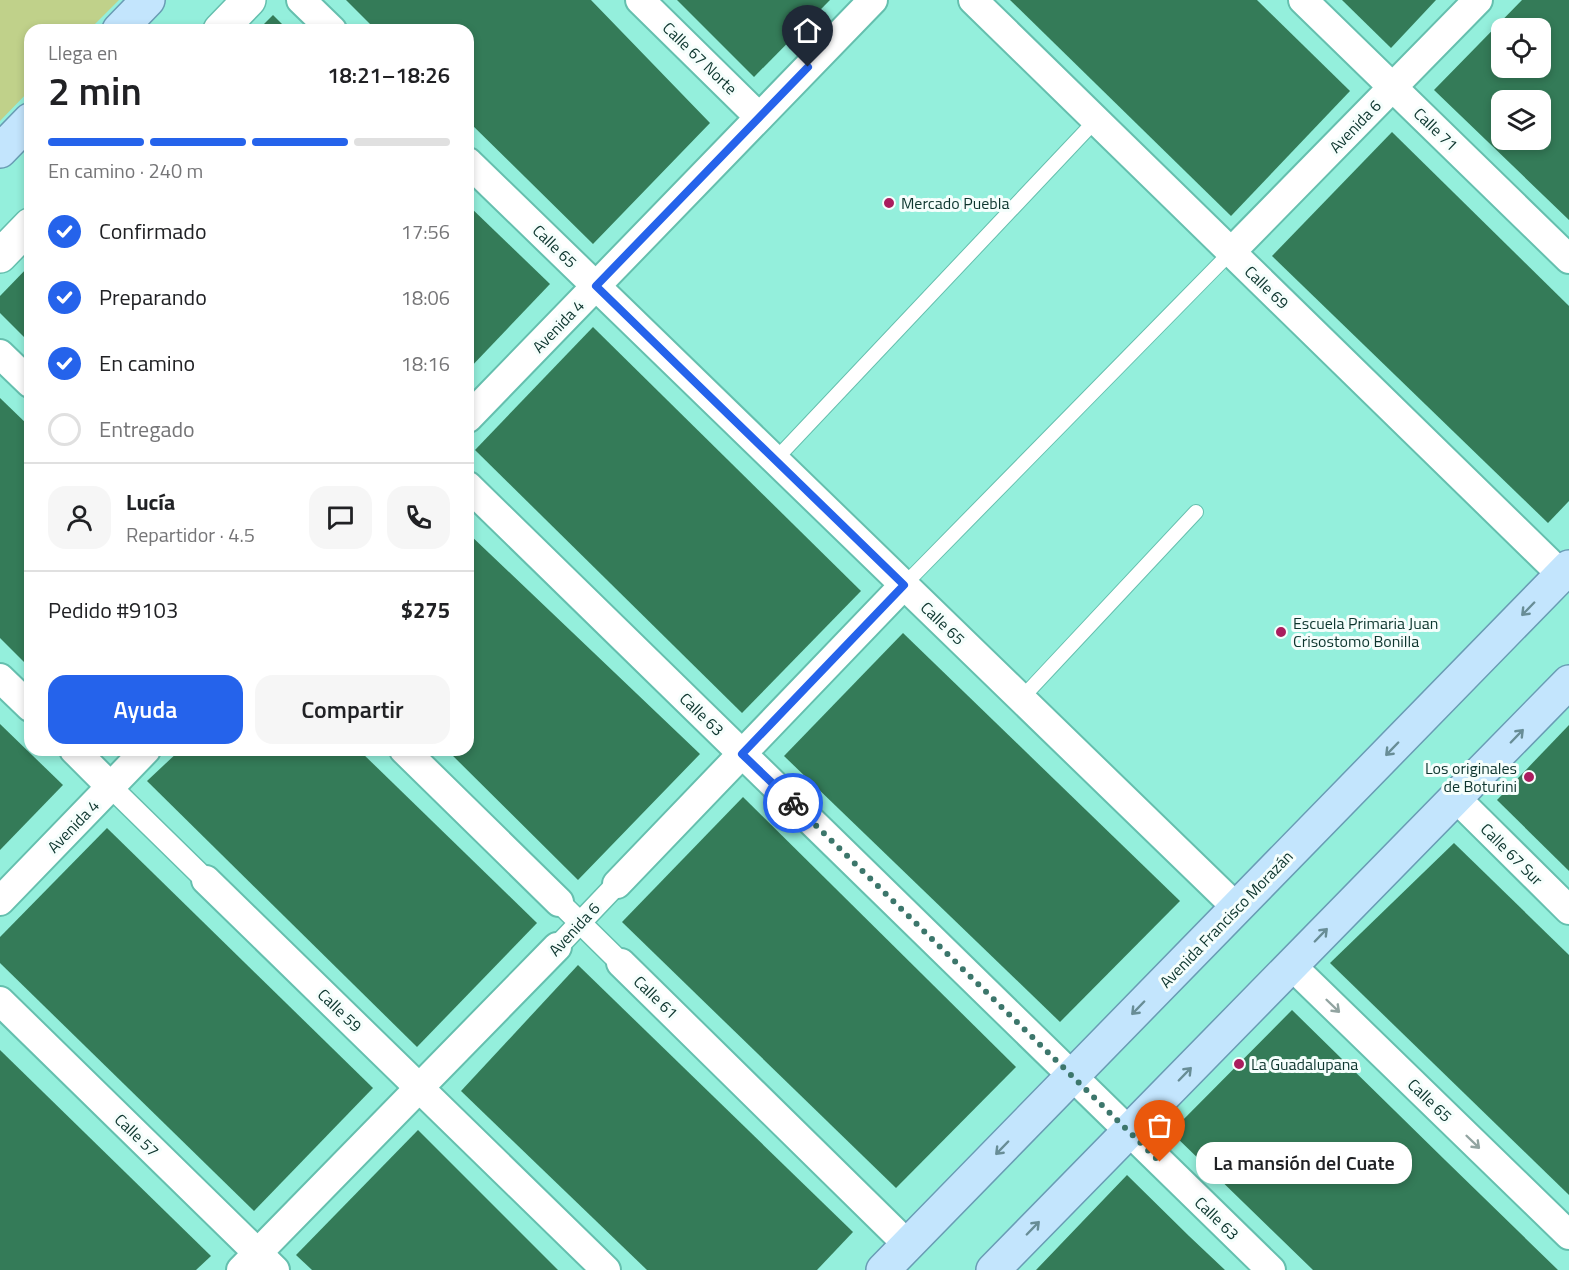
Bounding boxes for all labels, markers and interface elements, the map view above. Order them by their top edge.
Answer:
pin [782,5,833,67]
icon: home [791,14,824,47]
street label: Calle 67 Norte [657,16,743,100]
map controls [1491,18,1551,150]
button: locate [1491,18,1551,78]
text: Llega en [48,37,118,68]
text: 18:21–18:26 [327,58,450,92]
text: 2 min [48,61,142,120]
button: layers [1491,90,1551,150]
street label: Avenida 6 [1323,94,1387,158]
street label: Calle 71 [1408,102,1464,156]
text: En camino · 240 m [48,155,203,186]
place label: Mercado Puebla [901,191,1009,215]
marker: Mercado Puebla [882,196,896,210]
text: Confirmado [99,214,207,248]
icon: check [48,215,81,248]
text: 17:56 [401,216,450,247]
street label: Calle 65 [527,219,583,273]
street label: Calle 69 [1239,260,1295,314]
text: Preparando [99,280,207,314]
icon: check [48,281,81,314]
text: 18:06 [401,282,450,313]
street label: Avenida 4 [526,294,590,358]
text: En camino [99,346,195,380]
icon: check [48,347,81,380]
text: 18:16 [401,348,450,379]
text: Entregado [99,412,195,446]
text: Lucía [126,485,175,519]
button: person [48,486,111,549]
button: chat [309,486,372,549]
button: phone [387,486,450,549]
text: Repartidor · 4.5 [126,519,255,550]
text: Pedido #9103 [48,593,178,627]
text: $275 [401,593,450,627]
street label: Calle 65 [915,596,971,650]
one-way arrow [1521,602,1536,617]
place label: Escuela Primaria Juan Crisostomo Bonilla [1293,611,1438,653]
marker: Escuela Primaria Juan Crisostomo Bonilla [1274,625,1288,639]
button: Ayuda [48,675,243,744]
button: Compartir [255,675,450,744]
street label: Calle 63 [674,687,730,741]
one-way arrow [1509,728,1524,743]
one-way arrow [1385,741,1399,756]
place label: Los originales de Boturini [1425,756,1517,798]
marker: Los originales de Boturini [1522,770,1536,784]
courier [763,773,823,833]
icon: bike [777,787,810,820]
street label: Avenida 4 [41,794,105,858]
street label: Calle 67 Sur [1475,817,1549,891]
street label: Avenida Francisco Morazán [1154,845,1298,993]
street label: Avenida 6 [543,897,605,961]
one-way arrow [1314,927,1329,942]
street label: Calle 61 [628,970,684,1024]
street label: Calle 59 [312,983,368,1037]
one-way arrow [1326,999,1341,1013]
one-way arrow [1131,1001,1146,1016]
place label: La Guadalupana [1251,1052,1358,1076]
marker: La Guadalupana [1232,1057,1246,1071]
one-way arrow [1177,1066,1192,1081]
street label: Calle 65 [1402,1073,1458,1127]
pin [1134,1100,1185,1162]
street label: Calle 57 [109,1108,165,1162]
icon: bag [1143,1109,1176,1142]
one-way arrow [1466,1134,1481,1149]
one-way arrow [995,1141,1009,1156]
callout: La mansión del Cuate [1196,1141,1412,1183]
text: La mansión del Cuate [1213,1147,1395,1178]
street label: Calle 63 [1189,1191,1245,1245]
one-way arrow [1026,1221,1041,1236]

